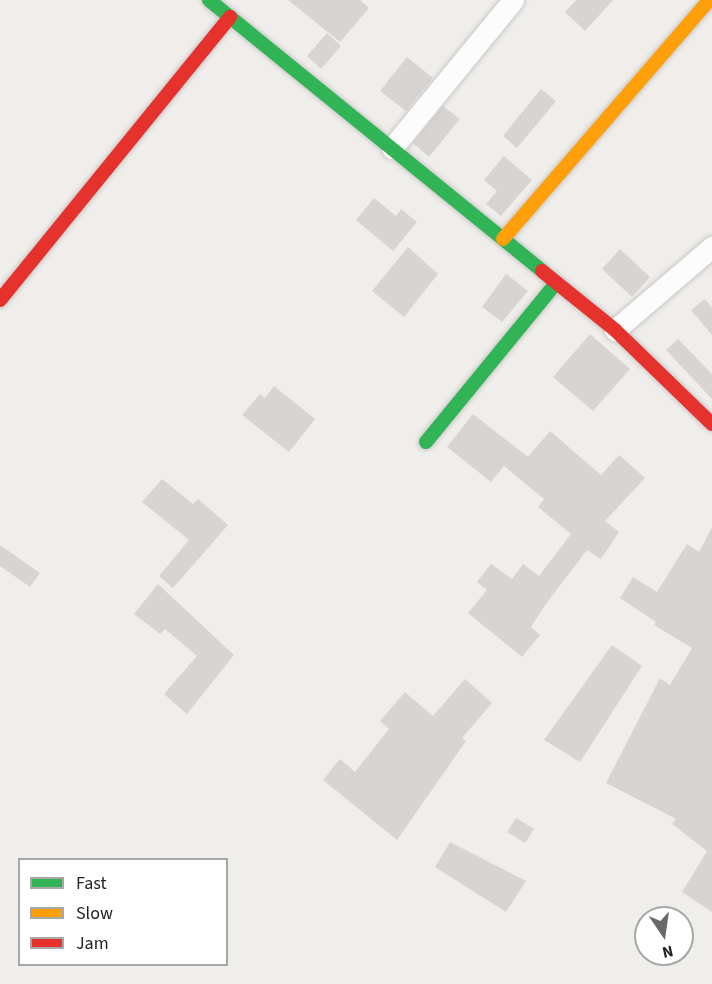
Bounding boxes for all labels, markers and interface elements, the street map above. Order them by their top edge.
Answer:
legend [18,858,228,966]
text: Fast [76,871,107,896]
text: Slow [76,901,113,926]
north arrow [634,906,694,966]
text: Jam [76,931,109,956]
text: N [660,940,675,964]

